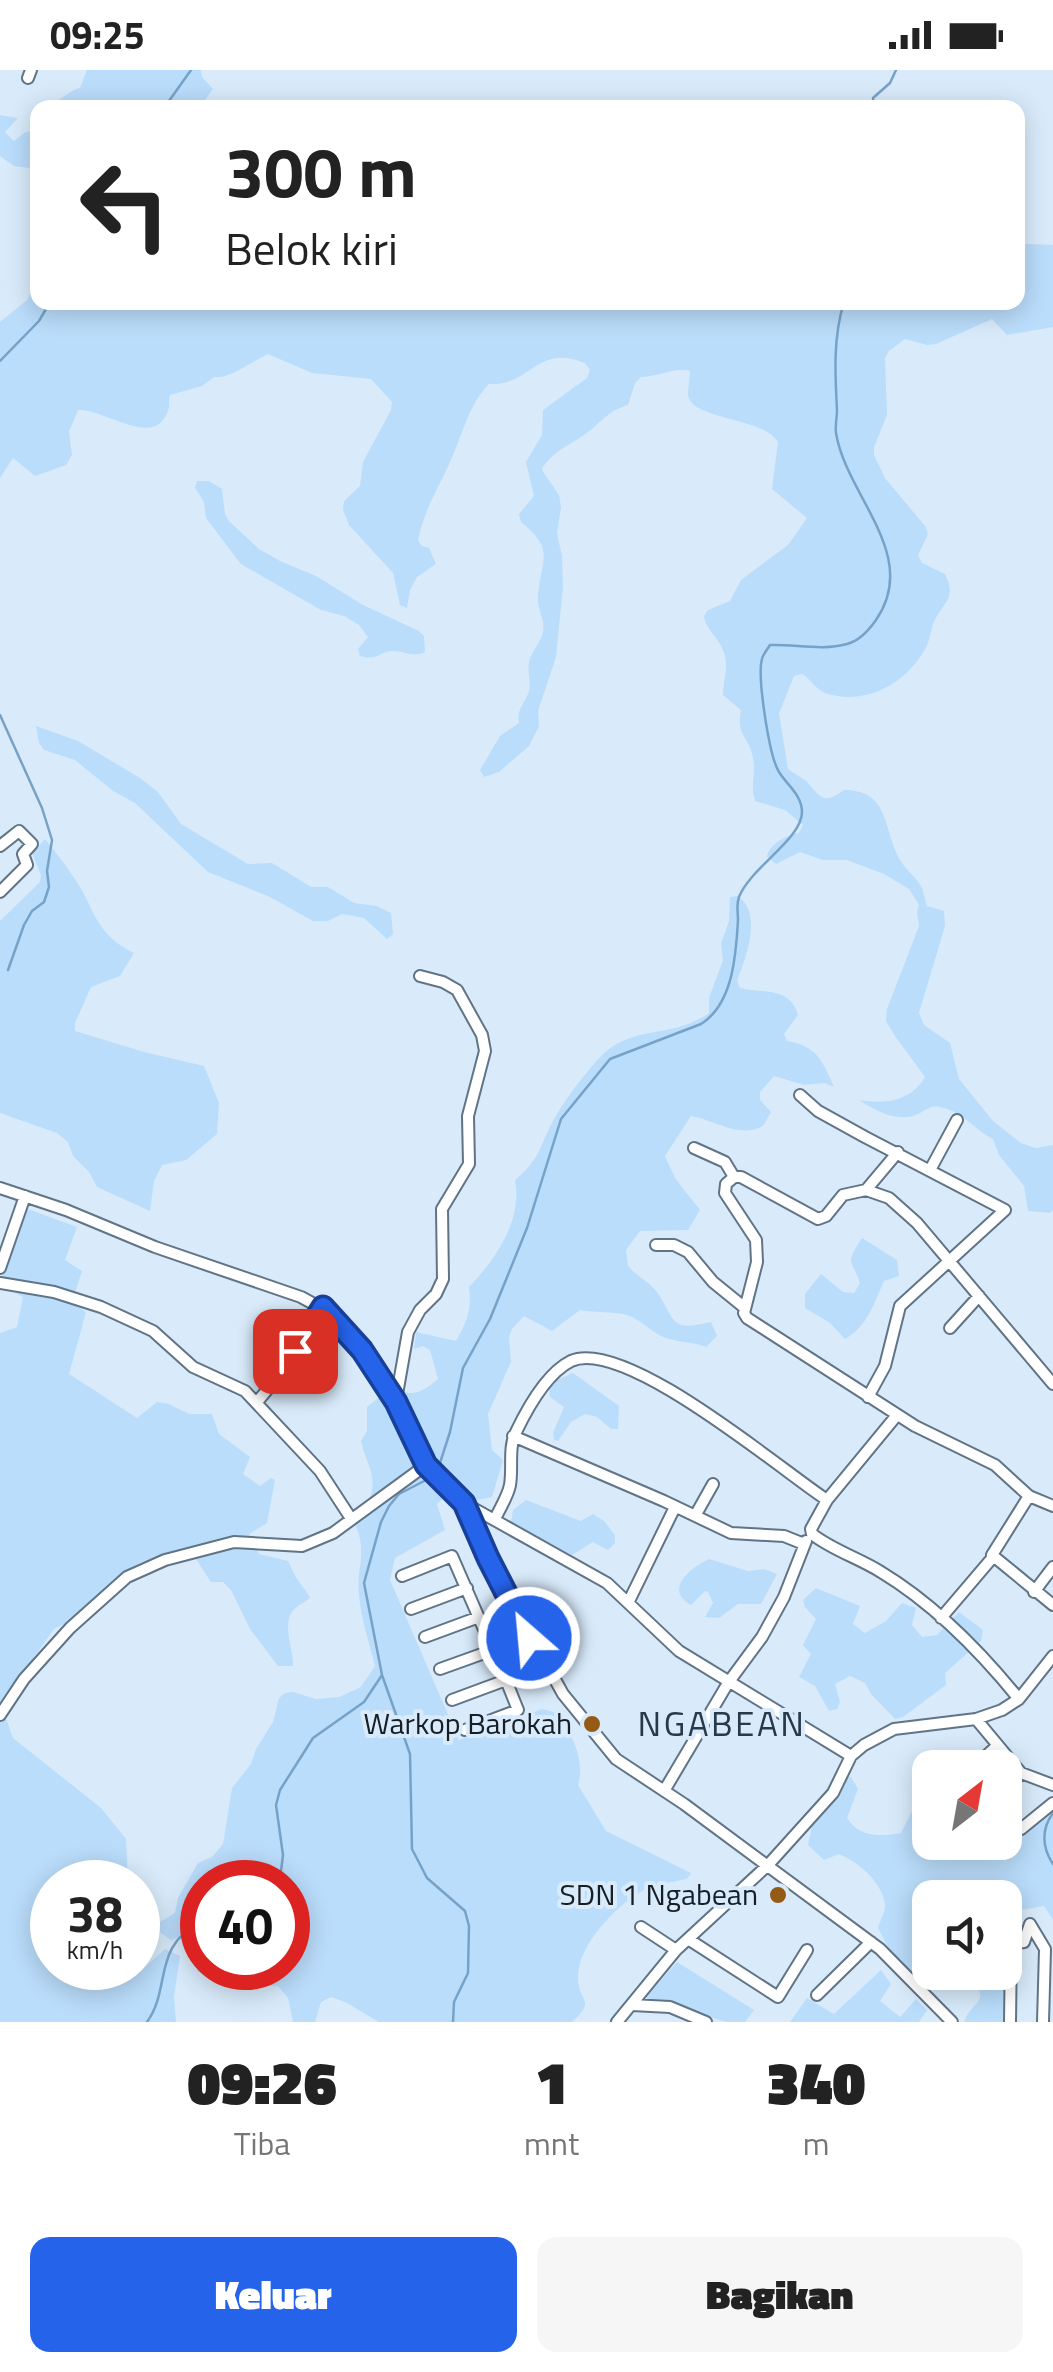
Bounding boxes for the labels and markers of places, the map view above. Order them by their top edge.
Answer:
pin [253,1309,338,1394]
place label: Warkop Barokah [363,1700,572,1746]
marker: Warkop Barokah [581,1713,603,1735]
place label: SDN 1 Ngabean [560,1871,758,1917]
marker: SDN 1 Ngabean [767,1884,789,1906]

